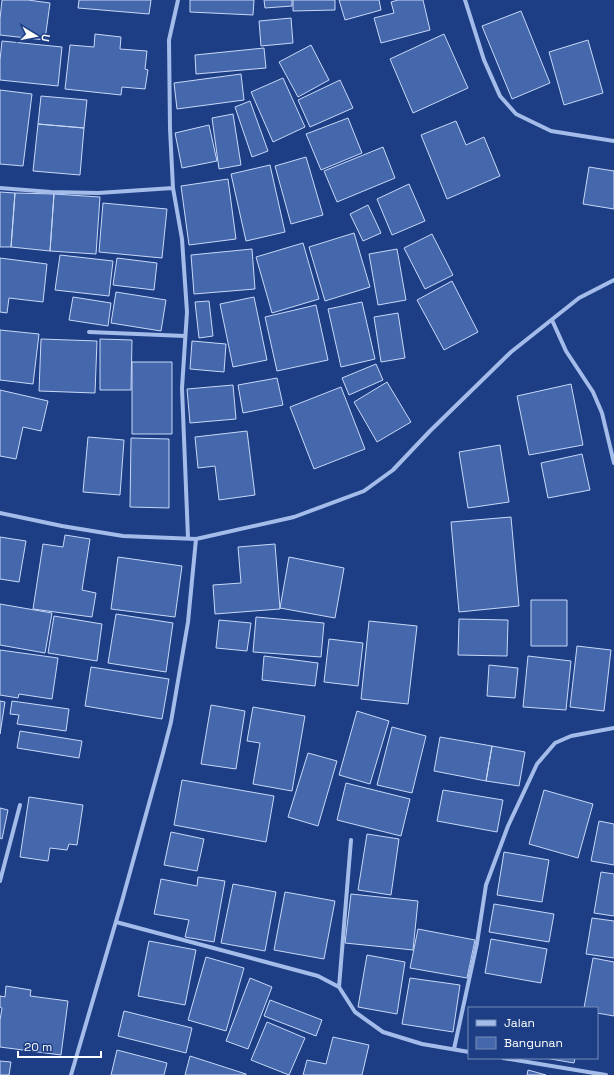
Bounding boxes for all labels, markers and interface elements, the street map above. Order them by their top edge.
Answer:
north arrow [16,16,56,56]
text: U [38,33,53,43]
legend [468,1007,598,1059]
text: Jalan [504,1015,535,1031]
scale bar [18,1033,101,1059]
text: Bangunan [504,1035,563,1051]
text: 20 m [24,1039,52,1055]

